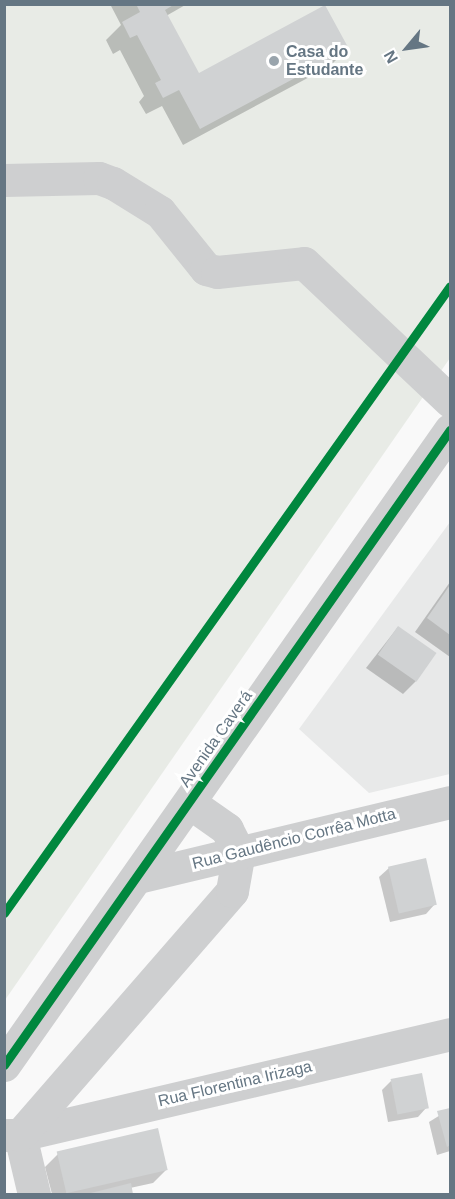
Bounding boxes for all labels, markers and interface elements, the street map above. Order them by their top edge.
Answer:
north arrow [377,18,437,78]
place label: Casa do Estudante [286,42,363,80]
text: N [381,48,401,66]
marker: Casa do Estudante [267,54,281,68]
street label: Avenida Caverá [176,687,256,791]
street label: Rua Gaudêncio Corrêa Motta [190,804,398,874]
street label: Rua Florentina Irizaga [156,1057,314,1111]

